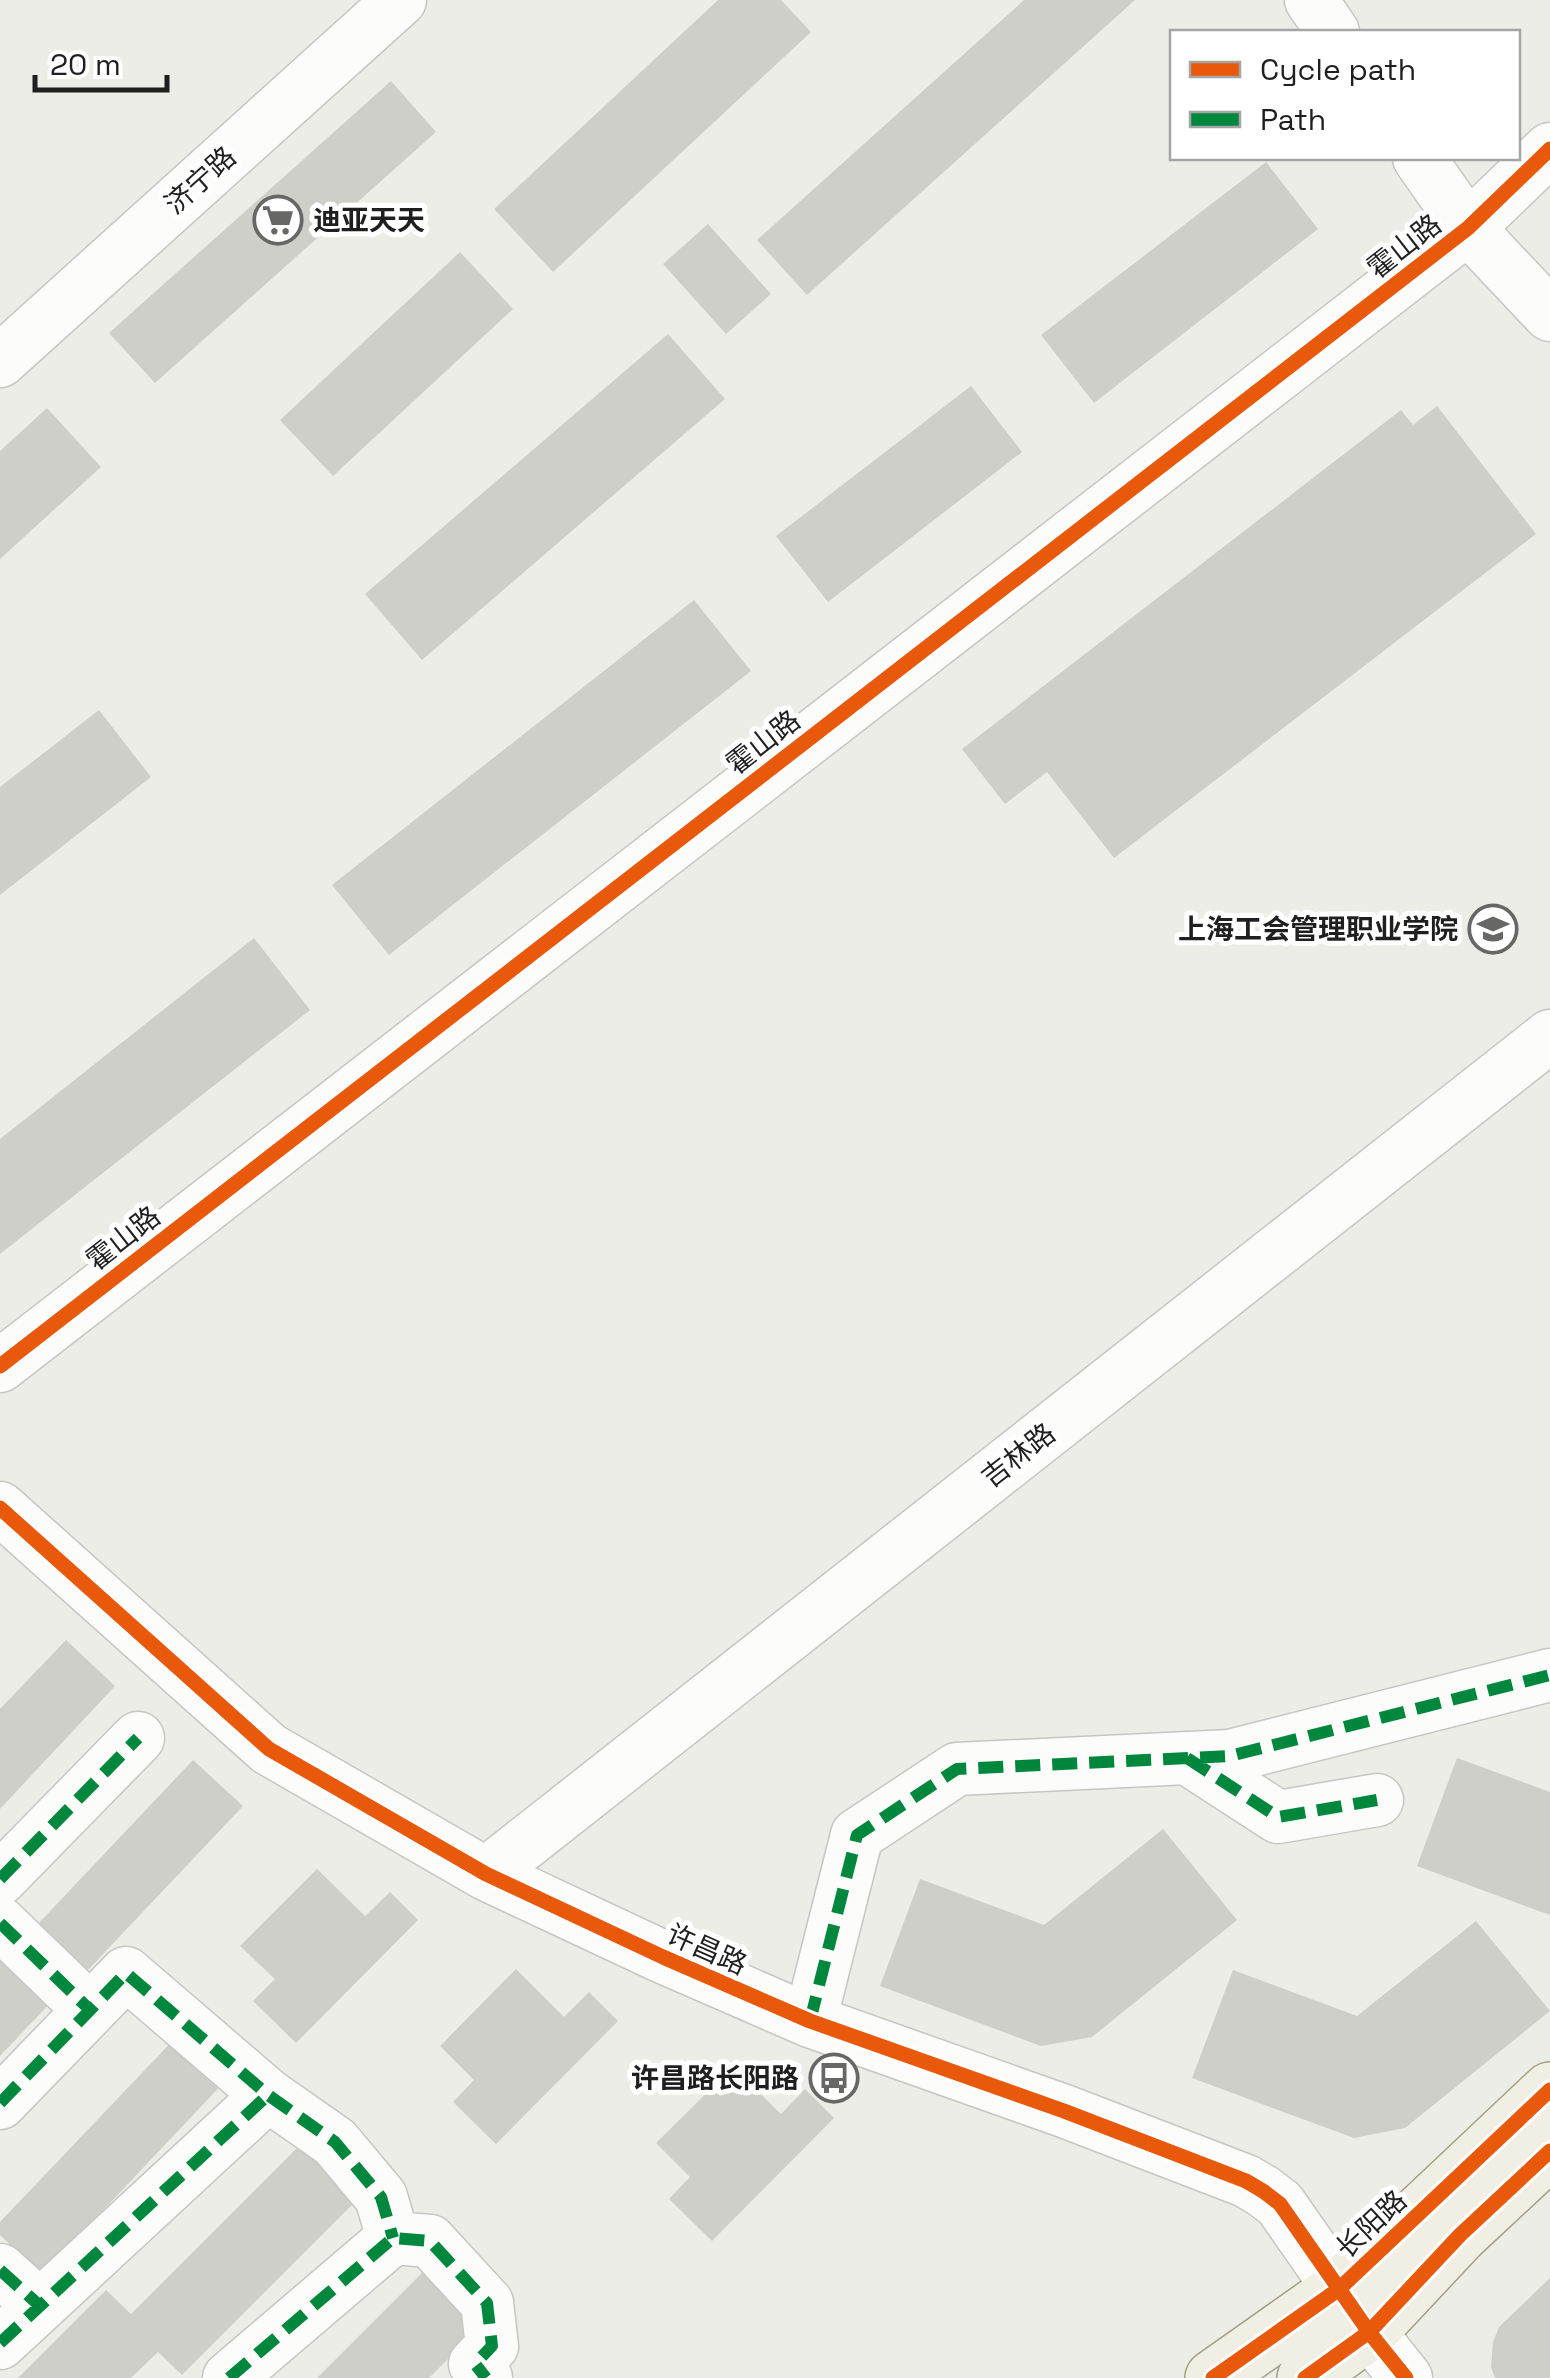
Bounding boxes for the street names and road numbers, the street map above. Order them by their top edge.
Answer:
street label: 济宁路 [157,139,243,221]
street label: 霍山路 [1360,206,1448,286]
street label: 霍山路 [719,702,807,782]
street label: 霍山路 [79,1198,167,1278]
street label: 吉林路 [974,1415,1062,1495]
street label: 许昌路 [661,1915,753,1983]
street label: 长阳路 [1328,2182,1414,2266]

